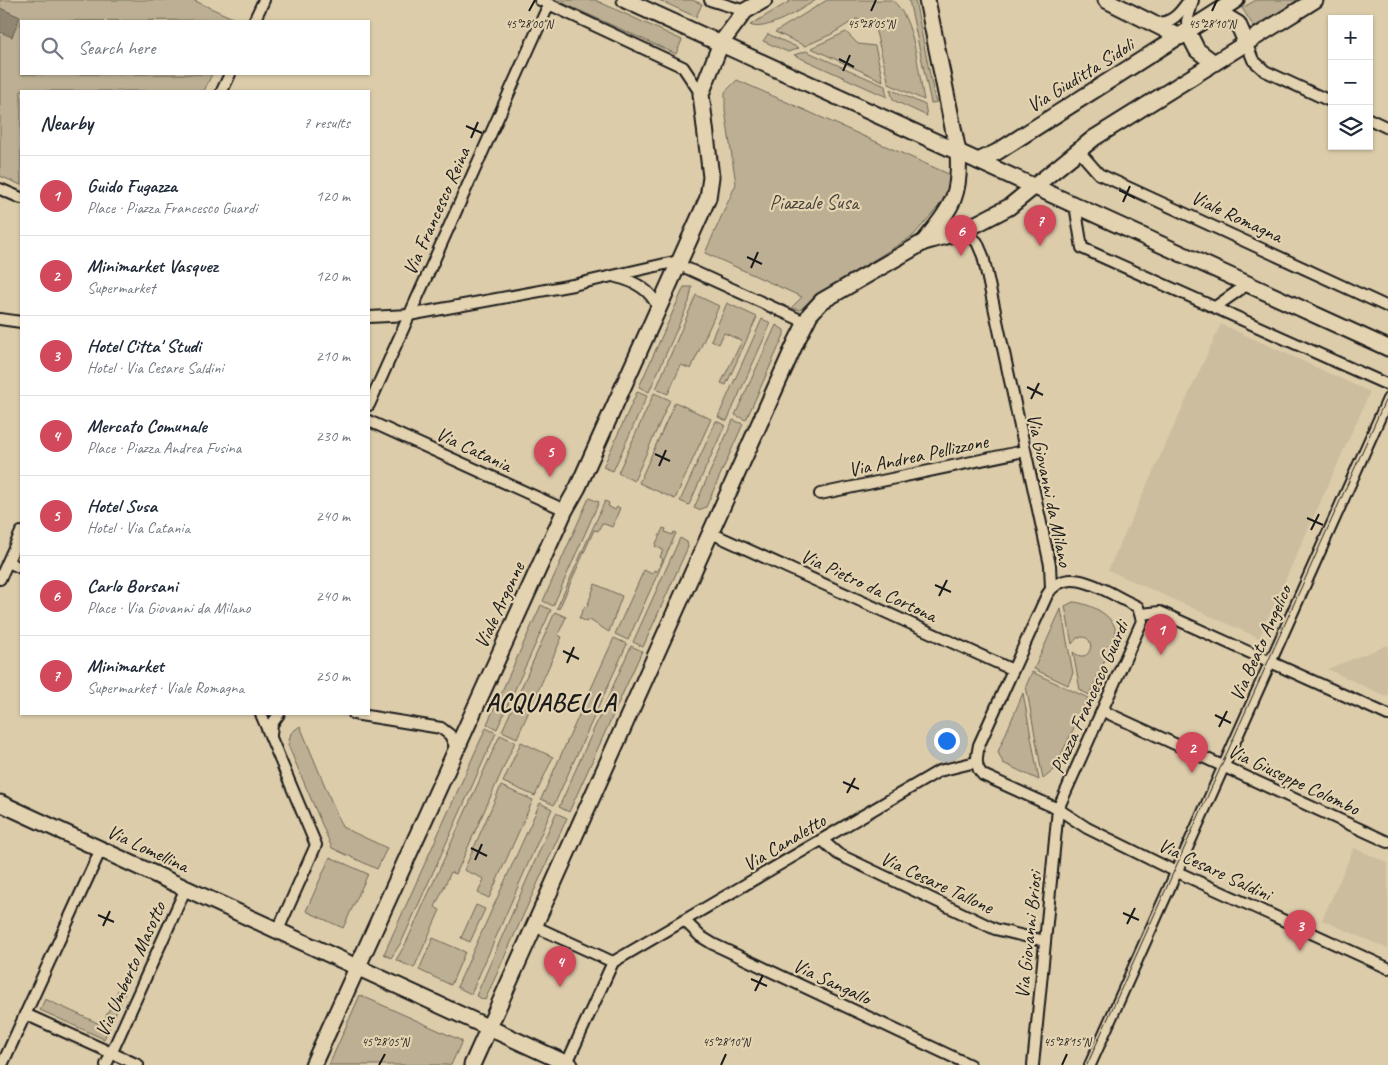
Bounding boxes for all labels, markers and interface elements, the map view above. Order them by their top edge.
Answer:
map controls [1328,15,1373,150]
button: + [1328,15,1373,60]
text: 45°28'00"N [505,16,554,32]
text: 45°28'05"N [847,16,896,32]
text: 45°28'10"N [1188,16,1237,32]
search box [20,20,370,75]
street label: Via Giuditta Sidoli [1022,31,1140,118]
icon: search [38,34,66,62]
text: Search here [78,36,155,60]
button: − [1328,60,1373,105]
button: layers [1328,105,1373,150]
text: Nearby [40,110,93,136]
text: 7 results [303,113,350,133]
street label: Via Francesco Reina [397,142,477,279]
text: Guido Fugazza [87,174,177,198]
street label: Viale Romagna [1187,184,1288,249]
text: 1 [52,186,60,206]
text: 120 m [316,186,350,206]
park label: Piazzale Susa [770,190,860,215]
text: Place · Piazza Francesco Guardi [87,198,257,218]
pin: 7 [1024,205,1056,246]
pin: 6 [945,215,977,256]
text: Minimarket Vasquez [87,254,218,278]
text: 2 [52,266,60,286]
text: 120 m [316,266,350,286]
text: Supermarket [87,278,155,298]
text: Hotel Citta' Studi [87,334,201,358]
text: 3 [52,346,60,366]
text: 210 m [316,346,350,366]
text: Hotel · Via Cesare Saldini [87,358,223,378]
street label: Via Giovanni da Milano [1021,411,1078,570]
text: Mercato Comunale [87,414,207,438]
street label: Via Catania [432,421,517,479]
text: 4 [52,426,60,446]
text: 230 m [316,426,350,446]
street label: Via Andrea Pellizzone [846,428,992,482]
pin: 5 [534,436,566,477]
text: Place · Piazza Andrea Fusina [87,438,241,458]
text: Hotel Susa [87,494,157,518]
text: 5 [53,506,59,526]
text: 240 m [316,506,350,526]
text: Hotel · Via Catania [87,518,190,538]
street label: Via Pietro da Cortona [797,543,942,629]
street label: Viale Argonne [469,557,531,652]
text: Carlo Borsani [87,574,177,598]
street label: Via Beato Angelico [1224,580,1298,705]
text: 6 [52,586,60,606]
text: 240 m [316,586,350,606]
text: Place · Via Giovanni da Milano [87,598,250,618]
pin: 1 [1145,614,1177,655]
street label: Piazza Francesco Guardi [1045,615,1135,777]
text: Minimarket [87,654,164,678]
text: 7 [52,666,60,686]
text: 250 m [316,666,350,686]
text: Supermarket · Viale Romagna [87,678,244,698]
district label: ACQUABELLA [486,687,618,719]
your location [934,728,960,754]
pin: 2 [1176,732,1208,773]
street label: Via Giuseppe Colombo [1224,738,1364,821]
street label: Via Canaletto [738,808,831,877]
street label: Via Lomellina [103,819,194,879]
street label: Via Cesare Saldini [1154,832,1278,908]
street label: Via Cesare Tallone [877,845,998,920]
street label: Via Giovanni Briosi [1009,868,1048,1000]
street label: Via Umberto Masotto [89,897,172,1041]
pin: 3 [1284,910,1316,951]
pin: 4 [544,946,576,987]
street label: Via Sangallo [789,953,876,1011]
text: 45°28'05"N [361,1034,410,1050]
text: 45°28'10"N [702,1034,751,1050]
text: 45°28'15"N [1043,1034,1092,1050]

